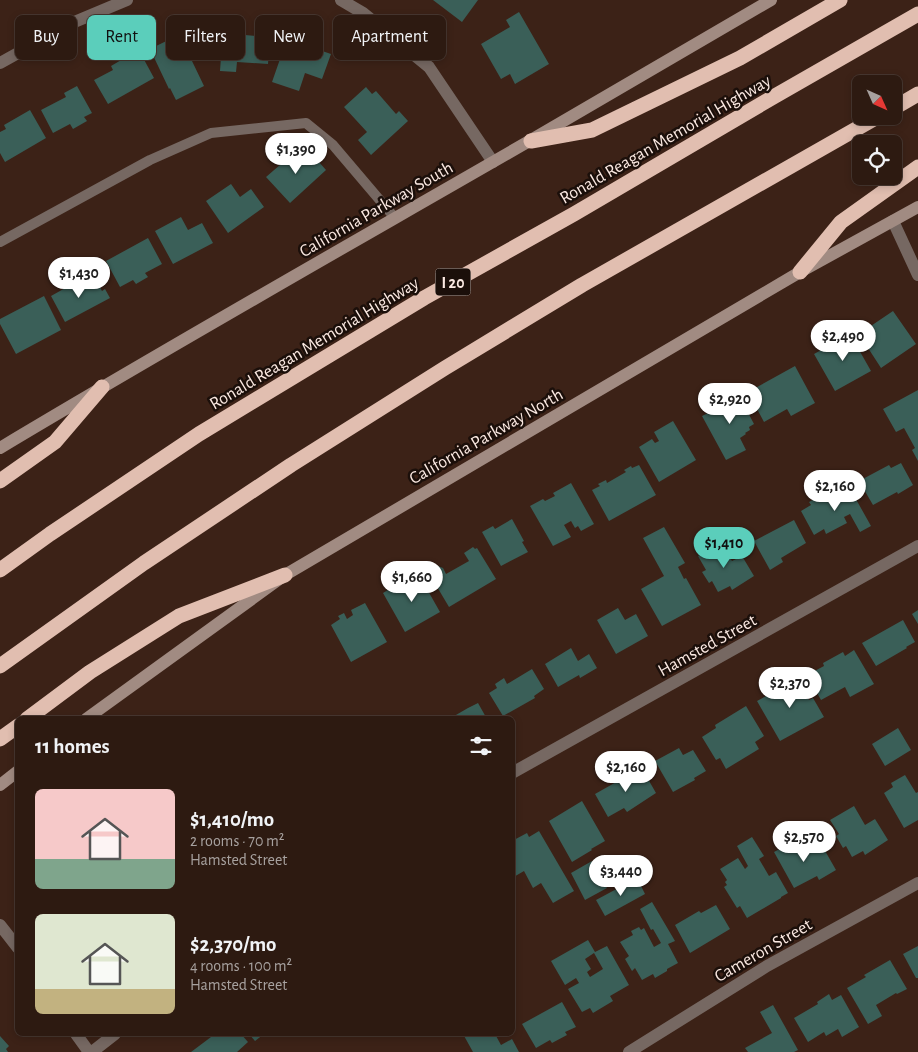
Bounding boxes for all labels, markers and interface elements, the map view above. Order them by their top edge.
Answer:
chip: Buy [15,15,77,60]
chip: Rent [87,15,156,60]
chip: Filters [166,15,245,60]
chip: New [255,15,323,60]
chip: Apartment [333,15,446,60]
street label: Ronald Reagan Memorial Highway [557,72,774,208]
north arrow [852,75,902,125]
map controls [852,75,902,185]
pin: $1,390 [255,132,337,175]
button: locate [852,135,902,185]
text: $1,390 [276,141,316,157]
street label: California Parkway South [297,159,456,261]
pin: $1,430 [38,256,120,299]
text: $1,430 [59,265,99,281]
road number: I 20 [436,268,470,296]
street label: Ronald Reagan Memorial Highway [207,274,422,413]
pin: $2,490 [802,320,884,362]
text: $2,490 [822,328,864,344]
pin: $2,920 [689,382,771,425]
street label: California Parkway North [407,386,566,488]
text: $2,920 [709,391,751,407]
pin: $2,160 [794,470,876,512]
text: $2,160 [815,478,855,494]
pin: $1,410 [683,526,765,569]
text: $1,410 [705,535,743,551]
pin: $1,660 [371,560,453,603]
text: $1,660 [392,569,432,585]
street label: Hamsted Street [655,611,760,680]
pin: $2,370 [749,666,831,709]
text: $2,370 [770,675,810,691]
icon: filters [467,732,495,760]
text: 11 homes [35,736,110,757]
pin: $2,160 [585,750,667,793]
text: $2,160 [606,759,646,775]
icon: home [75,809,135,869]
text: $1,410/mo [190,809,274,830]
pin: $2,570 [763,820,845,863]
text: $2,570 [784,829,824,845]
text: 2 rooms · 70 m² [190,833,284,849]
text: Hamsted Street [190,852,287,868]
pin: $3,440 [580,854,662,897]
text: $3,440 [600,863,642,879]
street label: Cameron Street [712,916,816,986]
icon: home [75,934,135,994]
text: $2,370/mo [190,934,277,955]
text: 4 rooms · 100 m² [190,958,292,974]
text: Hamsted Street [190,977,287,993]

